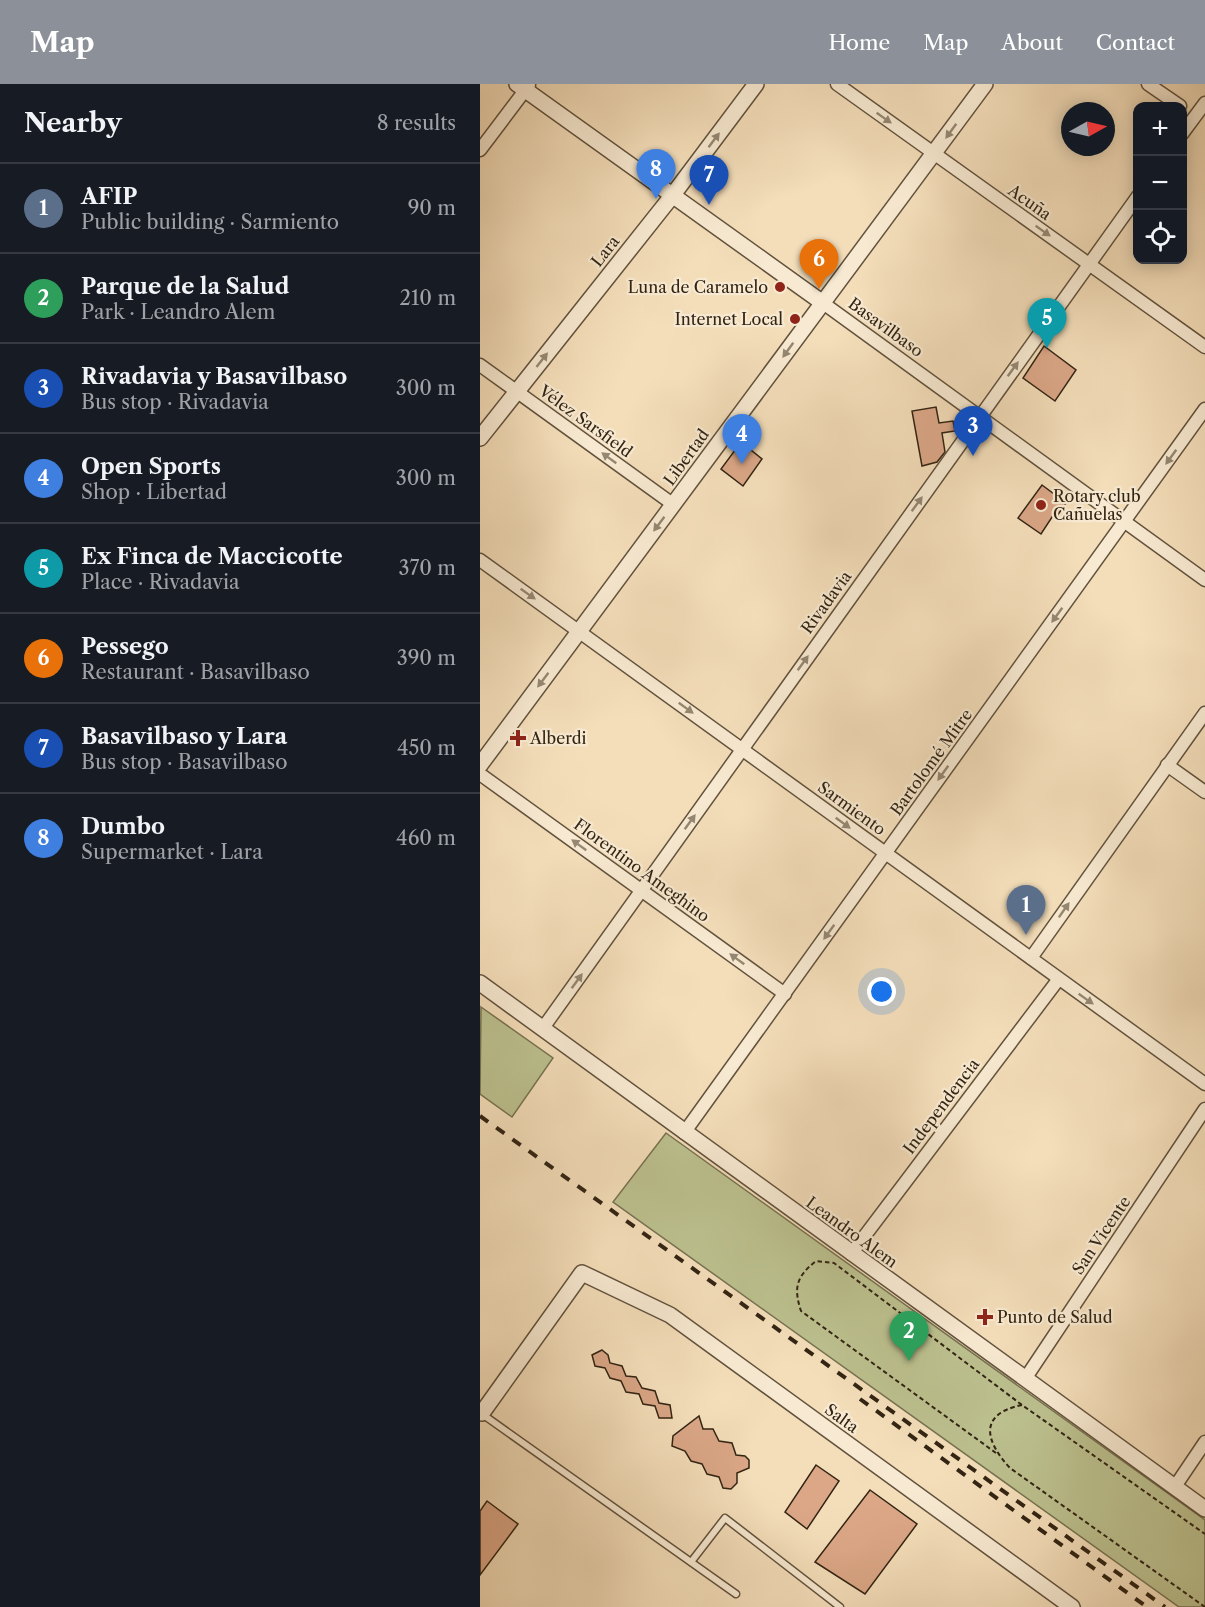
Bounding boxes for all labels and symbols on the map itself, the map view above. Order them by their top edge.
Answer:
north arrow [1061,102,1115,156]
one-way arrow [876,112,892,124]
one-way arrow [945,123,957,139]
one-way arrow [708,132,720,147]
pin: 8 [636,150,675,199]
pin: 7 [690,156,728,205]
street label: Acuña [1004,179,1056,224]
one-way arrow [1035,225,1051,237]
street label: Lara [587,231,624,271]
pin: 6 [800,240,838,289]
place label: Luna de Caramelo [628,277,768,297]
marker: Luna de Caramelo [773,280,787,294]
street label: Basavilbaso [845,293,928,361]
pin: 5 [1028,298,1066,348]
place label: Internet Local [675,309,783,329]
marker: Internet Local [788,312,802,326]
one-way arrow [782,342,794,358]
one-way arrow [536,352,548,367]
one-way arrow [1007,362,1019,378]
street label: Vélez Sarsfield [535,380,637,462]
pin: 3 [954,406,992,456]
pin: 4 [722,414,762,464]
street label: Libertad [659,425,713,489]
one-way arrow [1165,448,1177,464]
one-way arrow [602,452,618,464]
place label: Rotary club Cañuelas [1053,486,1141,524]
one-way arrow [911,497,923,513]
marker: Rotary club Cañuelas [1034,498,1048,512]
one-way arrow [653,516,666,532]
street label: Rivadavia [797,566,856,637]
one-way arrow [519,588,535,600]
one-way arrow [1051,607,1063,623]
one-way arrow [797,656,809,672]
one-way arrow [537,673,549,688]
one-way arrow [677,702,693,714]
street label: Bartolomé Mitre [886,705,976,819]
place label: Alberdi [529,728,586,748]
marker: Alberdi [511,731,525,745]
one-way arrow [937,765,949,781]
street label: Sarmiento [814,777,890,839]
street label: Florentino Ameghino [570,814,714,926]
one-way arrow [684,814,696,830]
one-way arrow [836,816,851,828]
one-way arrow [571,840,586,852]
pin: 1 [1006,886,1046,935]
one-way arrow [1058,903,1070,919]
one-way arrow [824,924,836,939]
one-way arrow [730,954,745,966]
one-way arrow [571,973,583,989]
your location [867,977,896,1006]
one-way arrow [1078,993,1094,1004]
street label: Independencia [899,1054,984,1158]
street label: Leandro Alem [802,1192,902,1272]
street label: San Vicente [1068,1192,1134,1278]
place label: Punto de Salud [997,1307,1113,1327]
marker: Punto de Salud [978,1310,992,1324]
pin: 2 [890,1312,928,1361]
street label: Salta [821,1399,863,1437]

